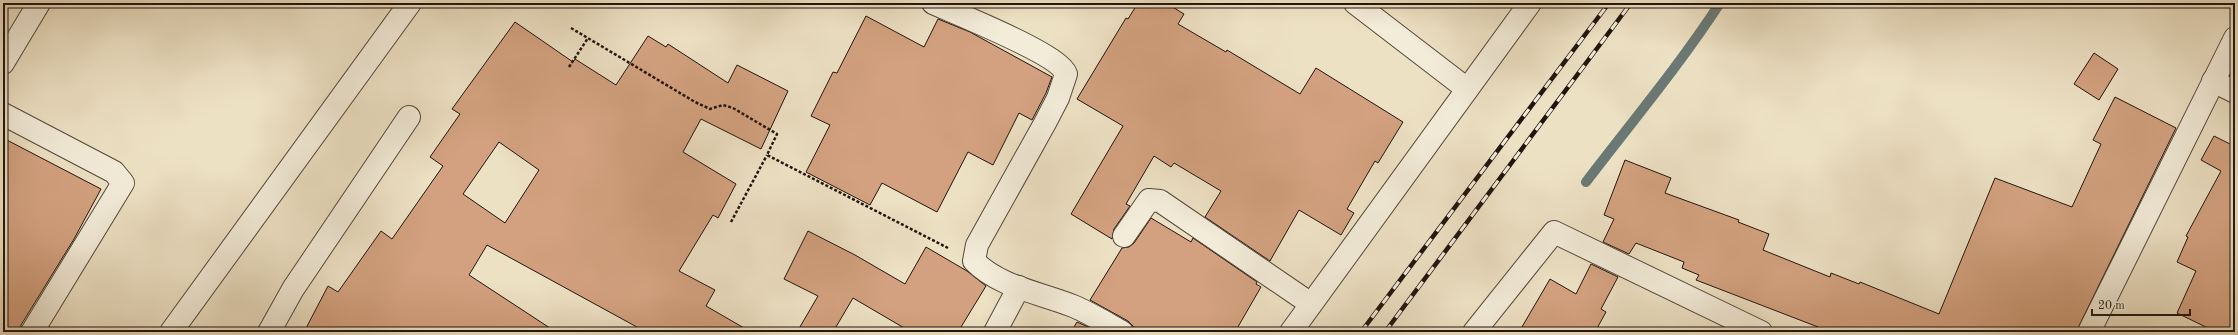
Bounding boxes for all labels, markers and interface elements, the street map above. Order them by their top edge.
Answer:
scale bar [2092,291,2190,317]
text: 20 m [2098,300,2125,312]

